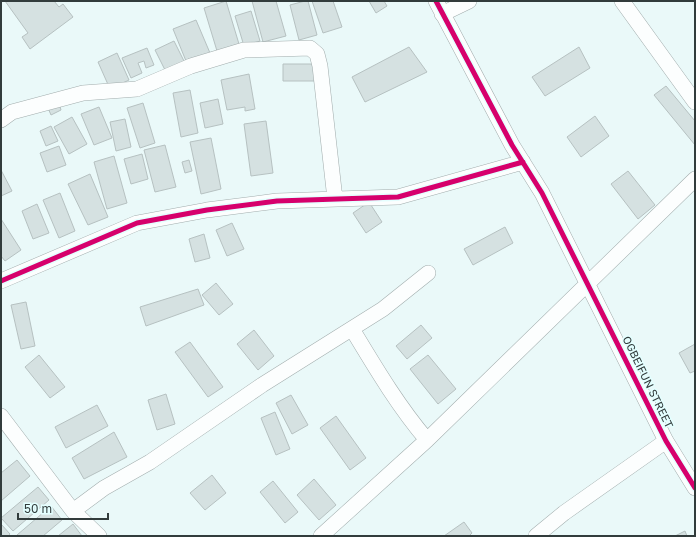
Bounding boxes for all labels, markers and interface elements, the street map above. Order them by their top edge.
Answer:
street label: OGBEIFUN STREET [621,334,676,430]
scale bar [18,495,108,521]
text: 50 m [24,501,52,516]

